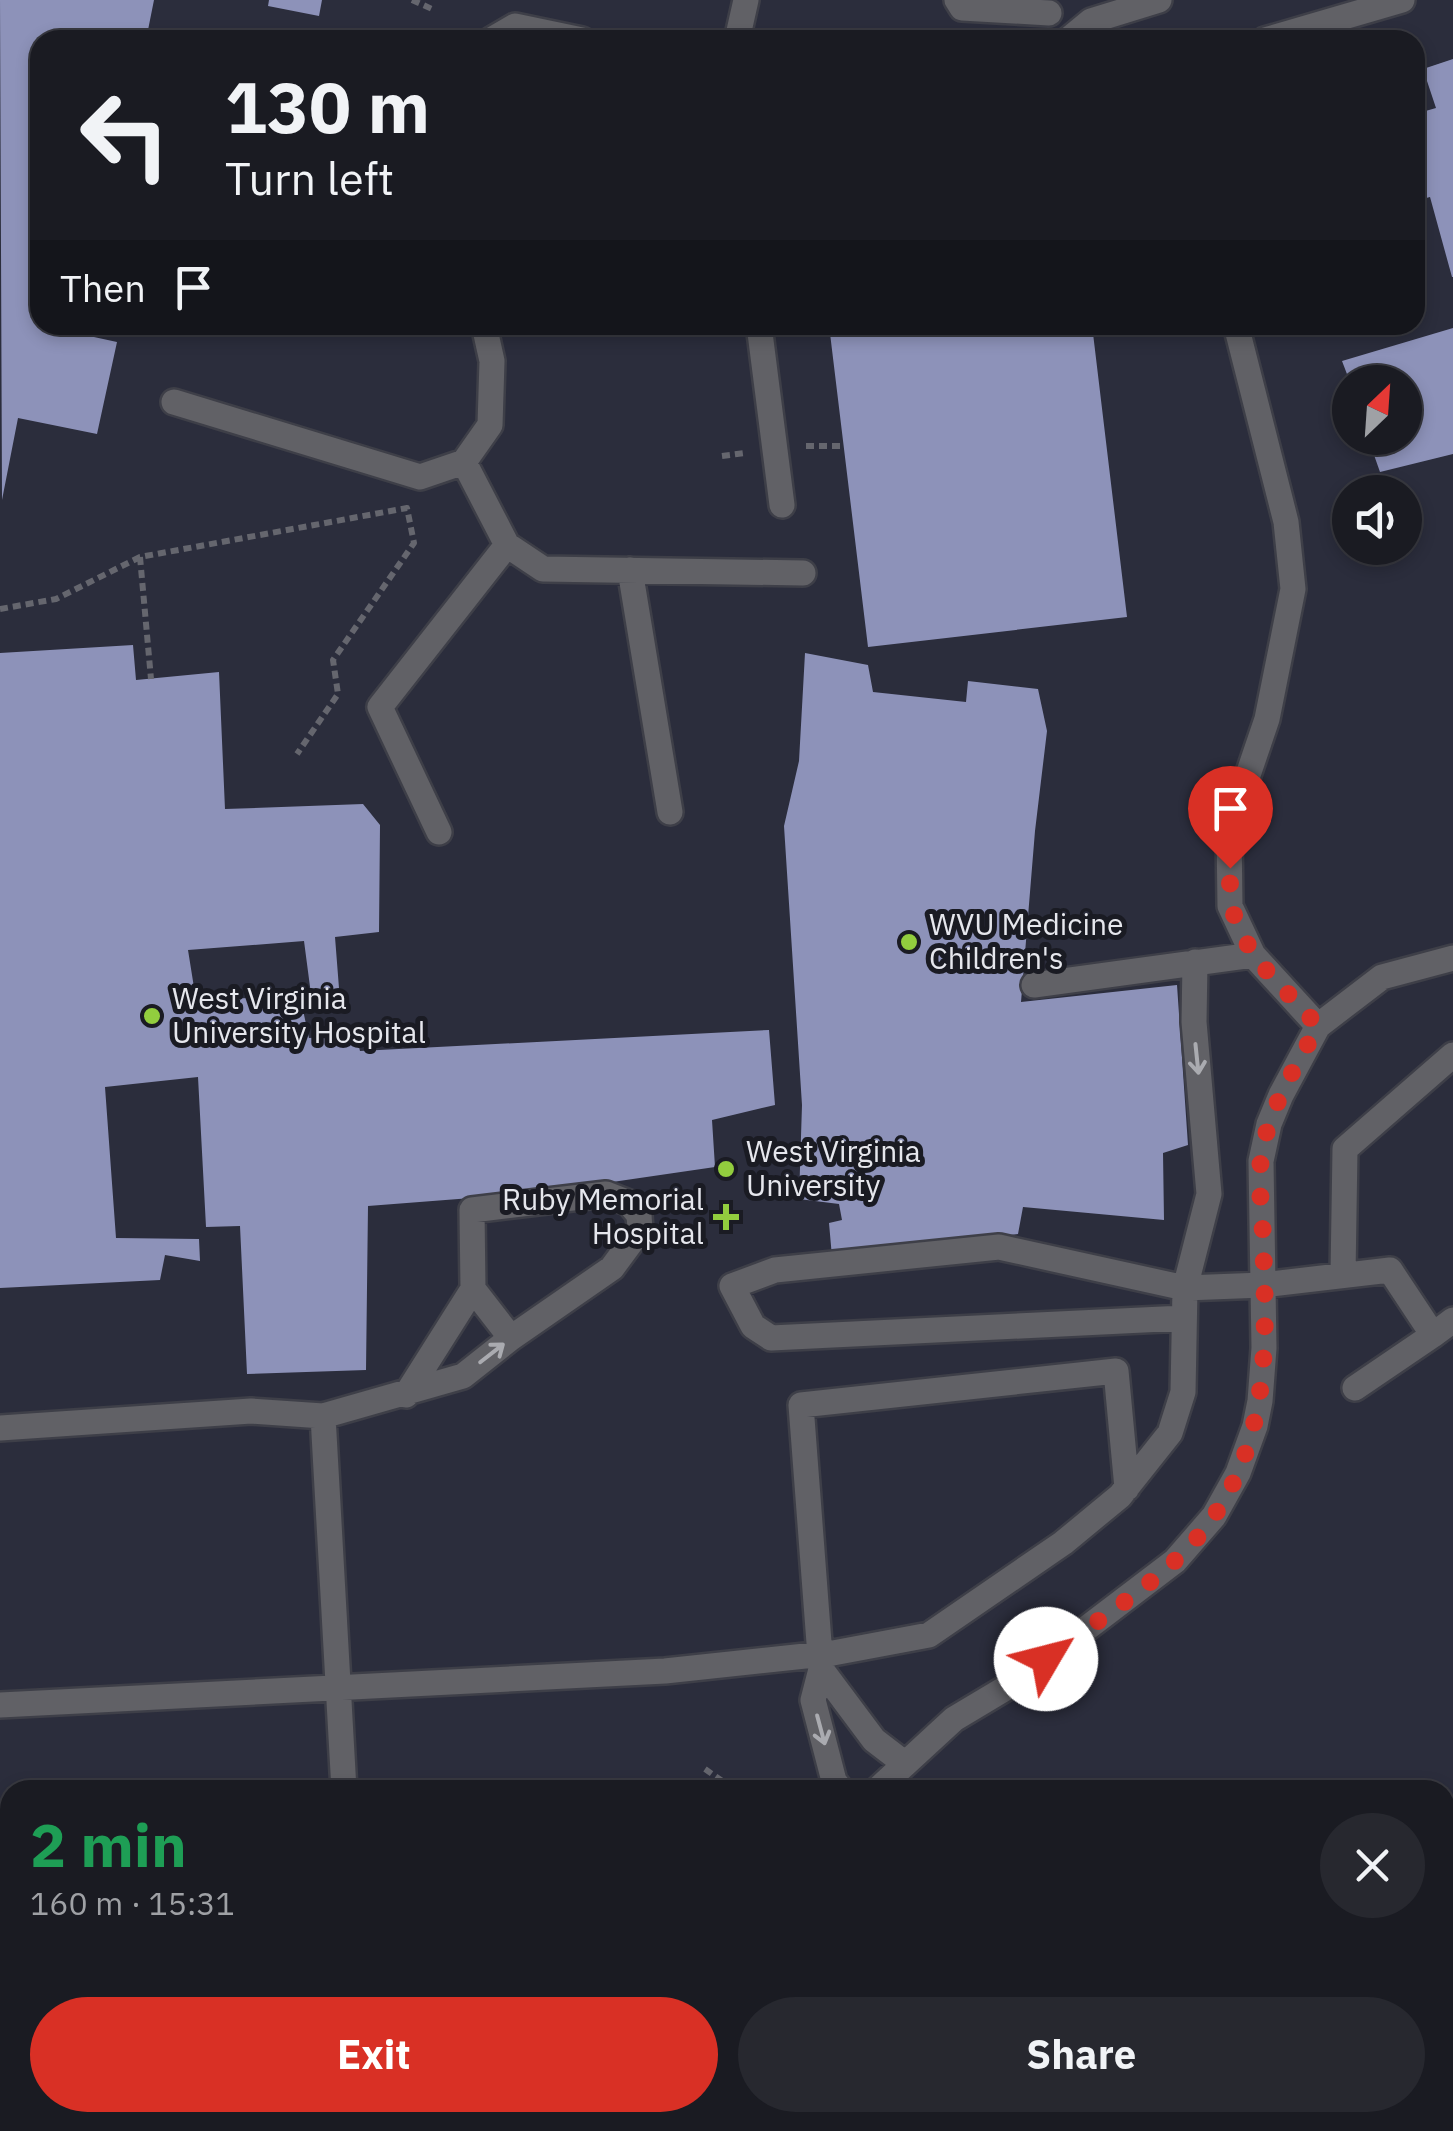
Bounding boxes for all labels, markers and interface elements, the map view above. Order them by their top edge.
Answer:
text: 130 m [225,61,430,152]
icon: left [60,70,190,200]
text: Turn left [225,149,394,207]
icon: arrive [166,260,221,315]
text: Then [60,263,146,312]
north arrow [1332,365,1422,455]
map controls [1332,365,1422,565]
button: sound [1332,475,1422,565]
pin [1188,766,1273,869]
icon: arrive [1203,781,1258,836]
place label: WVU Medicine Children's [929,904,1123,977]
marker: WVU Medicine Children's [898,931,920,953]
place label: West Virginia University Hospital [172,978,426,1051]
marker: West Virginia University Hospital [141,1005,163,1027]
one-way arrow [1188,1042,1207,1074]
place label: West Virginia University [746,1131,921,1204]
marker: West Virginia University [715,1158,737,1180]
place label: Ruby Memorial Hospital [502,1179,704,1252]
marker: Ruby Memorial Hospital [713,1204,739,1230]
one-way arrow [478,1343,505,1364]
position arrow [994,1607,1098,1711]
one-way arrow [812,1714,831,1745]
text: 2 min [30,1805,187,1884]
button: close [1320,1813,1425,1918]
text: 160 m · 15:31 [30,1882,235,1924]
button: Exit [30,1997,718,2112]
button: Share [738,1997,1425,2112]

